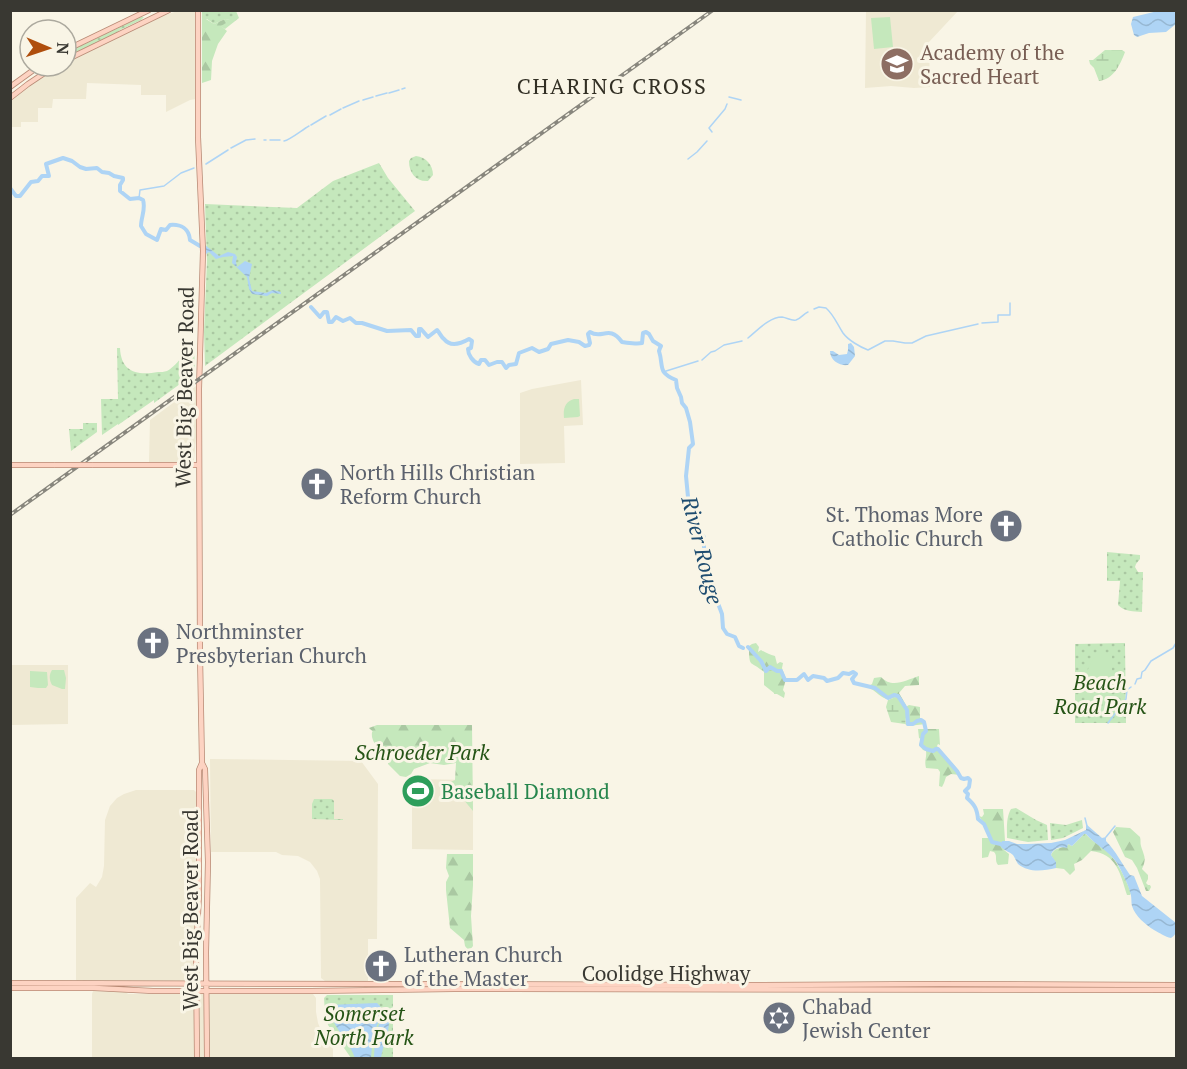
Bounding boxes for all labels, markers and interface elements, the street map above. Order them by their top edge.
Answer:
north arrow [18,18,78,78]
place label: Academy of the Sacred Heart [920,38,1065,90]
text: N [52,42,74,55]
school or university icon: Academy of the Sacred Heart [879,46,915,82]
district label: CHARING CROSS [517,71,707,100]
street label: West Big Beaver Road [168,286,200,488]
place label: North Hills Christian Reform Church [340,458,536,510]
church icon: North Hills Christian Reform Church [299,466,335,502]
water label: River Rouge [675,492,730,607]
place label: St. Thomas More Catholic Church [826,500,983,552]
church icon: St. Thomas More Catholic Church [988,508,1024,544]
place label: Northminster Presbyterian Church [176,617,367,669]
church icon: Northminster Presbyterian Church [135,625,171,661]
park label: Beach Road Park [1053,668,1147,720]
park label: Schroeder Park [354,738,490,766]
sports icon: Baseball Diamond [400,773,436,809]
place label: Baseball Diamond [441,777,610,805]
street label: West Big Beaver Road [176,809,204,1011]
place label: Lutheran Church of the Master [404,940,563,992]
church icon: Lutheran Church of the Master [363,948,399,984]
street label: Coolidge Highway [582,959,751,987]
place label: Chabad Jewish Center [802,992,930,1044]
park label: Somerset North Park [314,999,414,1051]
synagogue icon: Chabad Jewish Center [761,1000,797,1036]

